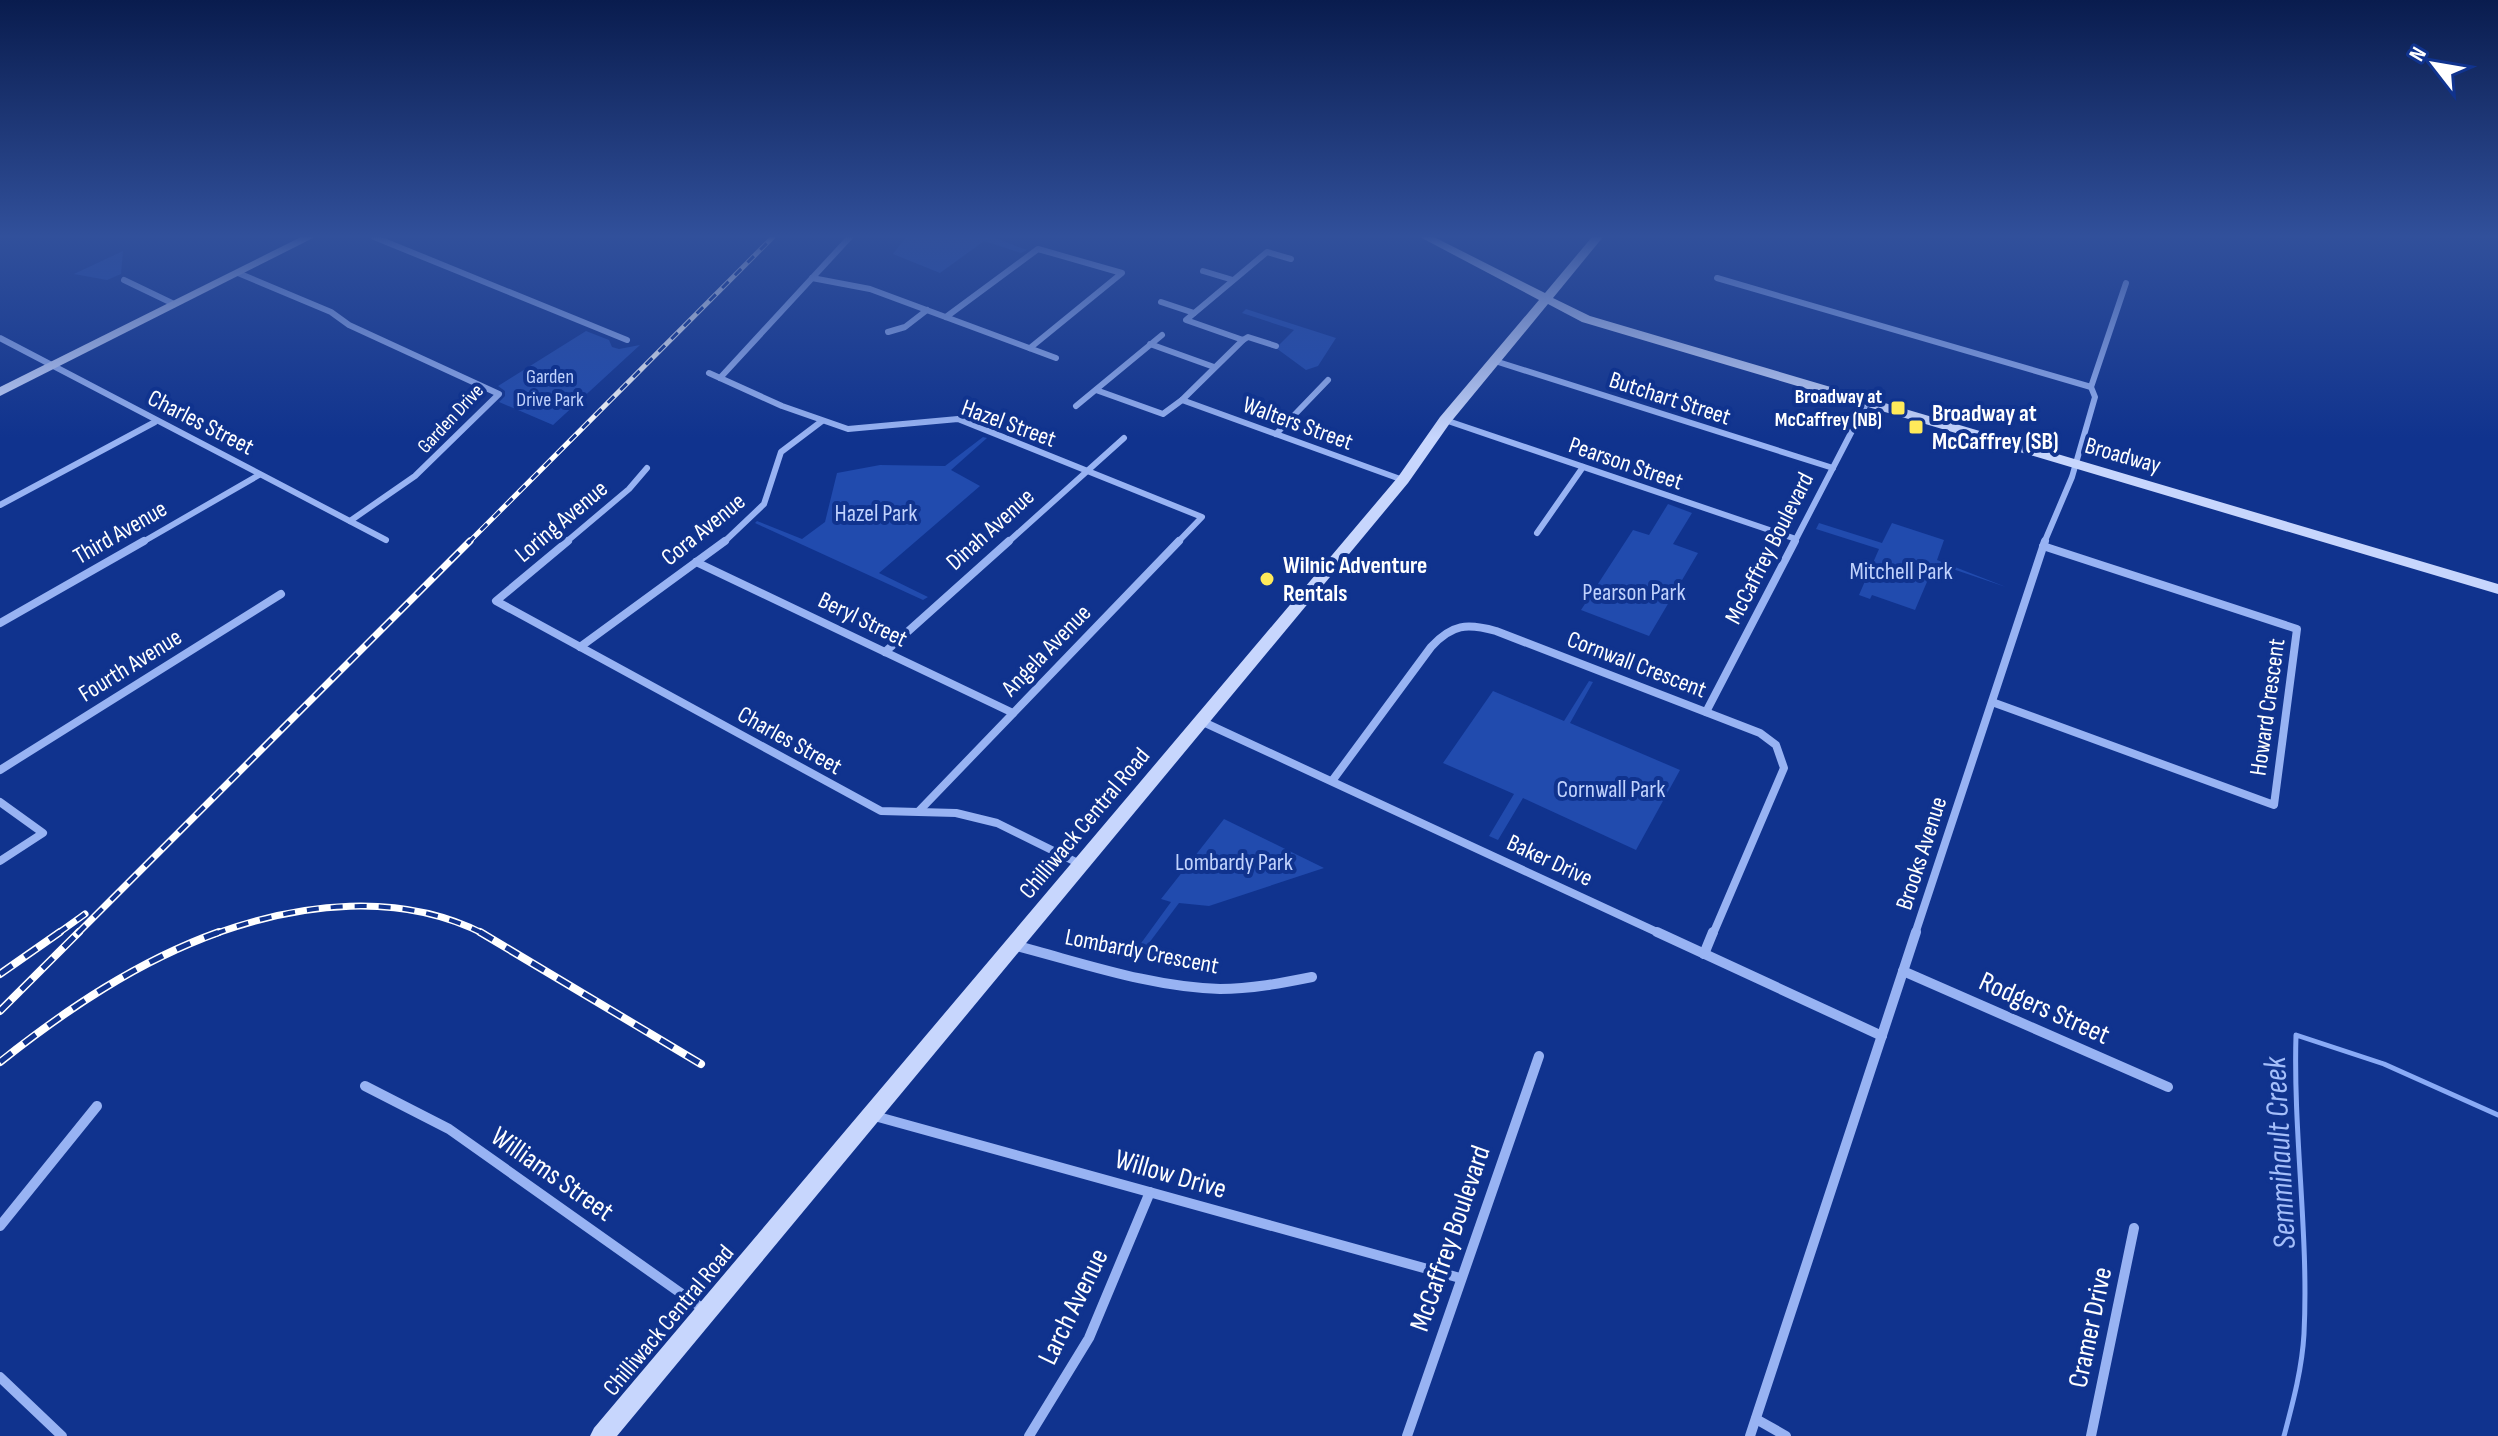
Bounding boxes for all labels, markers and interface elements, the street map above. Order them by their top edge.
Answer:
north arrow [2394,24,2474,104]
text: N [2404,42,2433,66]
park label: Garden Drive Park [516,365,584,412]
street label: Butchart Street [1605,365,1734,432]
street label: Garden Drive [413,379,489,458]
street label: Charles Street [143,383,259,462]
place label: Broadway at McCaffrey (NB) [1775,385,1882,432]
street label: Walters Street [1239,390,1357,457]
street label: Hazel Street [958,393,1060,454]
marker: Broadway at McCaffrey (NB) [1889,399,1907,417]
place label: Broadway at McCaffrey (SB) [1932,399,2059,456]
marker: Broadway at McCaffrey (SB) [1907,418,1925,436]
street label: Pearson Street [1565,430,1687,497]
street label: Broadway [2081,431,2164,480]
street label: McCaffrey Boulevard [1719,467,1820,629]
street label: Loring Avenue [509,474,614,569]
street label: Dinah Avenue [940,482,1040,576]
street label: Cora Avenue [655,487,751,572]
street label: Third Avenue [68,494,172,571]
park label: Hazel Park [835,499,917,528]
place label: Wilnic Adventure Rentals [1283,551,1427,608]
park label: Mitchell Park [1849,557,1953,586]
marker: Wilnic Adventure Rentals [1258,570,1276,588]
park label: Pearson Park [1582,578,1686,607]
street label: Beryl Street [813,585,912,653]
street label: Angela Avenue [995,598,1097,703]
street label: Fourth Avenue [73,622,187,708]
street label: Cornwall Crescent [1563,625,1711,704]
street label: Howard Crescent [2244,637,2291,777]
street label: Charles Street [732,700,847,781]
street label: Chilliwack Central Road [1013,742,1156,905]
park label: Cornwall Park [1557,775,1665,804]
street label: Brooks Avenue [1890,793,1953,913]
street label: Baker Drive [1502,828,1597,893]
park label: Lombardy Park [1175,848,1293,877]
street label: Lombardy Crescent [1063,922,1221,981]
street label: Rodgers Street [1974,965,2115,1052]
water label: Semmihault Creek [2256,1055,2305,1250]
street label: Williams Street [485,1120,620,1228]
street label: McCaffrey Boulevard [1403,1141,1498,1336]
street label: Willow Drive [1111,1143,1230,1206]
street label: Chilliwack Central Road [597,1239,740,1402]
street label: Larch Avenue [1031,1243,1116,1370]
street label: Cramer Drive [2062,1264,2119,1391]

